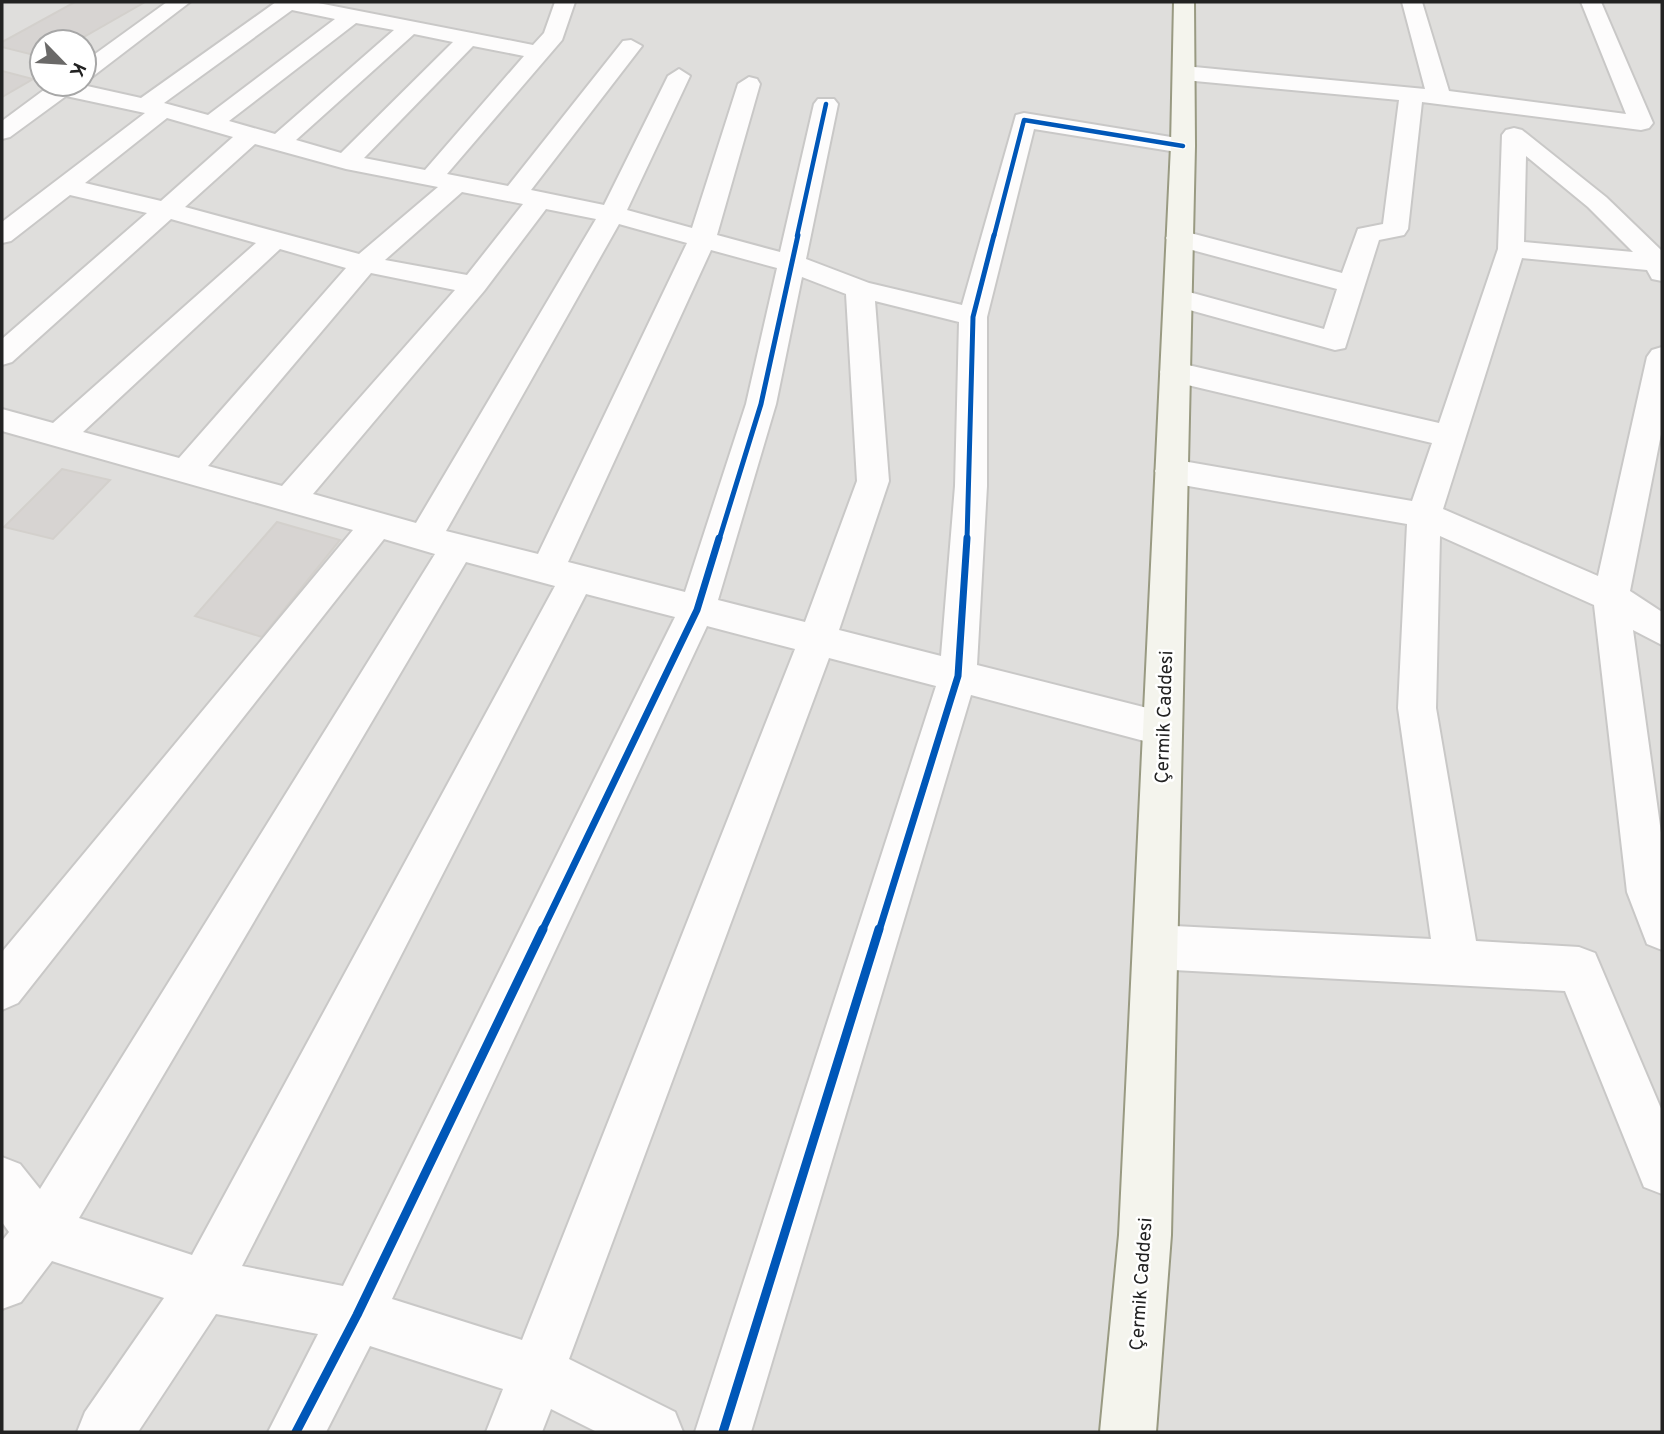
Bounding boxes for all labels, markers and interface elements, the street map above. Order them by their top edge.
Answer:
north arrow [28,28,98,98]
text: K [63,58,90,81]
street label: Çermik Caddesi [1151,650,1179,784]
street label: Çermik Caddesi [1125,1217,1159,1351]

